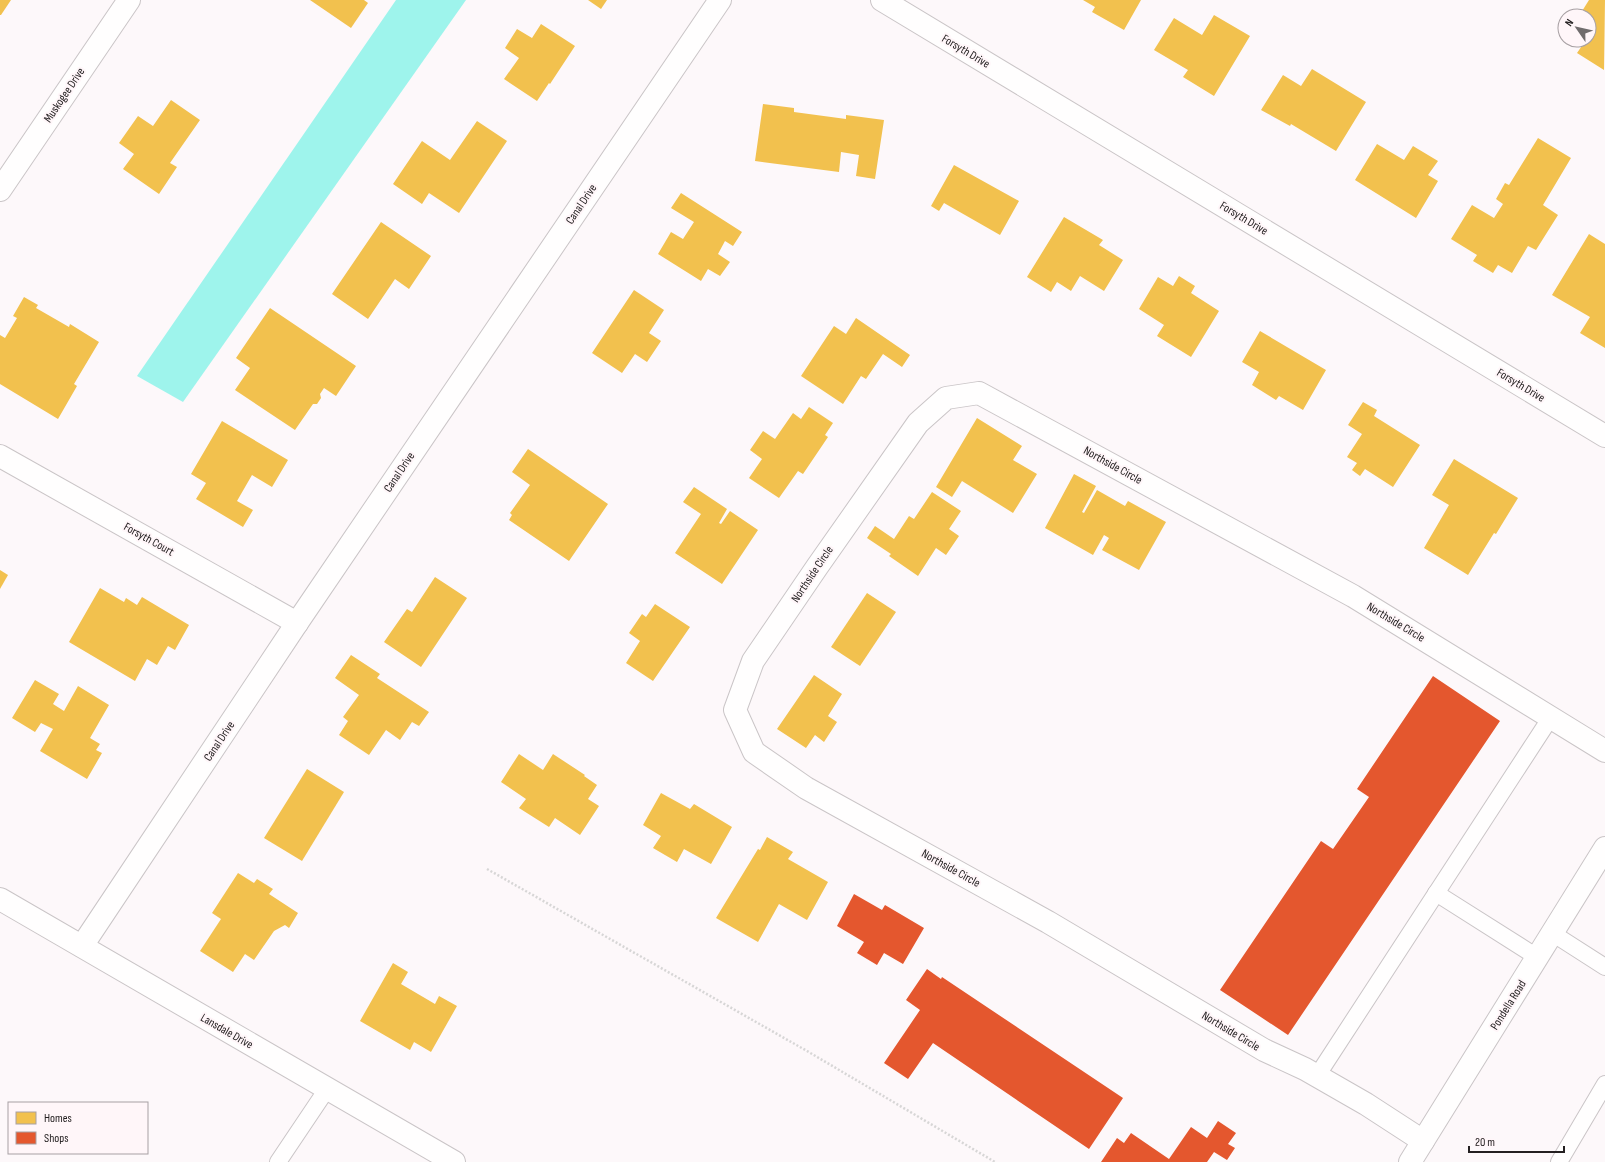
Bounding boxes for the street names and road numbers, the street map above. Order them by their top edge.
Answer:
street label: Forsyth Drive [939,31,993,72]
street label: Muskogee Drive [41,65,88,126]
street label: Canal Drive [563,181,600,227]
street label: Forsyth Drive [1217,198,1271,239]
street label: Forsyth Drive [1494,365,1548,406]
street label: Northside Circle [1081,443,1145,488]
street label: Canal Drive [381,449,418,495]
street label: Forsyth Court [121,519,177,560]
street label: Northside Circle [788,543,837,605]
street label: Northside Circle [1364,599,1428,646]
street label: Canal Drive [201,718,238,764]
street label: Northside Circle [919,846,983,891]
street label: Pondella Road [1487,978,1530,1033]
street label: Northside Circle [1199,1008,1263,1055]
street label: Lansdale Drive [198,1010,256,1053]

